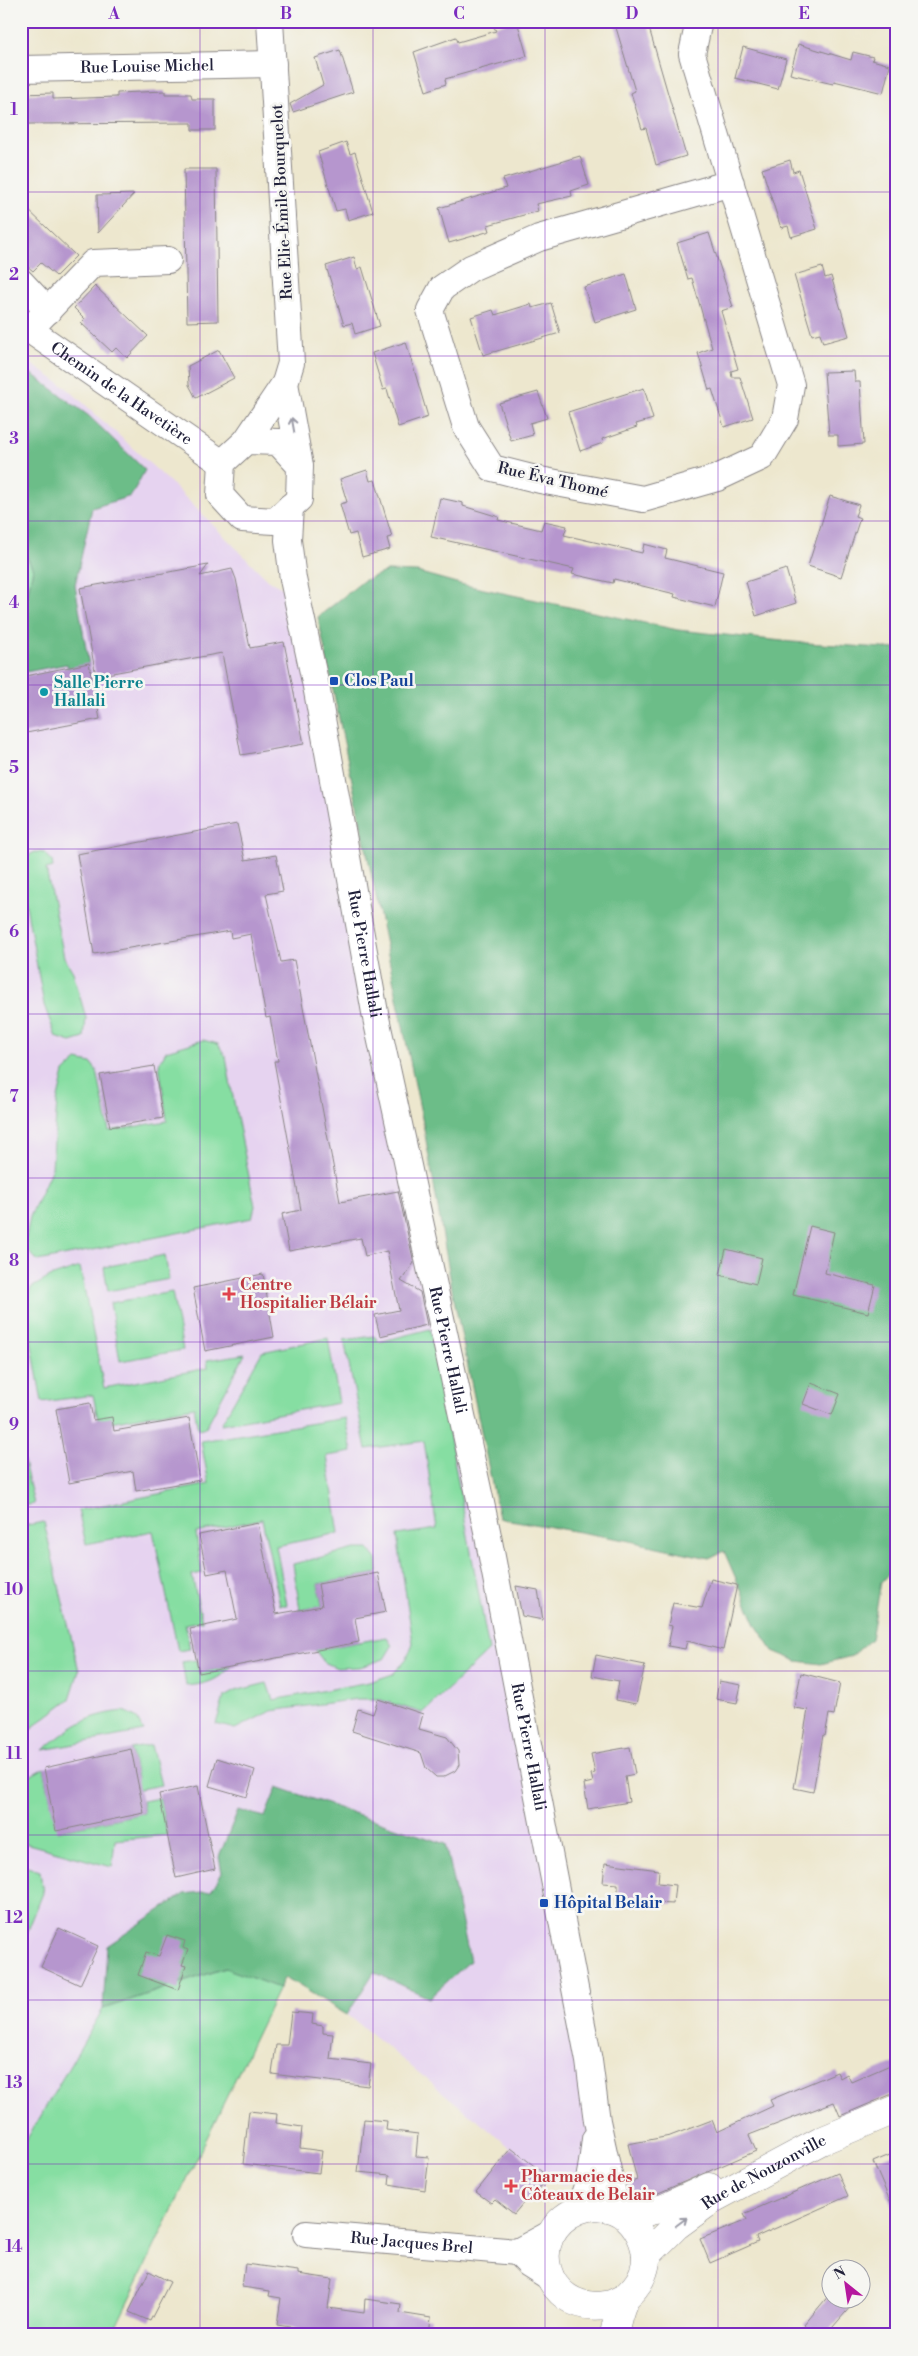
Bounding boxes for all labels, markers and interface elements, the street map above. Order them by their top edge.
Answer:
text: A [107,4,120,24]
text: B [280,4,292,24]
text: C [453,4,465,24]
text: D [626,4,639,24]
text: E [798,4,810,24]
street label: Rue Louise Michel [80,55,214,78]
text: 1 [10,100,18,120]
street label: Rue Elie-Émile Bourquelot [265,103,297,300]
text: 2 [9,265,19,285]
street label: Chemin de la Havetière [47,337,196,449]
one-way arrow [287,417,297,433]
text: 3 [9,429,19,449]
street label: Rue Éva Thomé [496,456,611,502]
text: 4 [9,593,20,613]
place label: Clos Paul [344,671,414,691]
place label: Salle Pierre Hallali [54,673,144,711]
marker: Clos Paul [328,675,340,687]
marker: Salle Pierre Hallali [38,686,50,698]
text: 5 [9,758,19,778]
street label: Rue Pierre Hallali [343,888,386,1020]
text: 6 [9,922,19,942]
text: 7 [9,1087,19,1107]
text: 8 [9,1251,19,1271]
place label: Centre Hospitalier Bélair [240,1275,377,1313]
street label: Rue Pierre Hallali [424,1285,471,1416]
marker: Centre Hospitalier Bélair [222,1287,236,1301]
text: 9 [9,1415,19,1435]
text: 10 [5,1580,23,1600]
street label: Rue Pierre Hallali [506,1681,551,1813]
text: 11 [6,1744,22,1764]
place label: Hôpital Belair [554,1893,662,1913]
marker: Hôpital Belair [538,1897,550,1909]
text: 12 [5,1908,23,1928]
text: 13 [5,2073,23,2093]
street label: Rue de Nouzonville [698,2130,829,2214]
place label: Pharmacie des Côteaux de Belair [521,2167,655,2205]
marker: Pharmacie des Côteaux de Belair [505,2180,517,2192]
one-way arrow [674,2217,688,2227]
street label: Rue Jacques Brel [350,2228,474,2258]
text: 14 [5,2237,23,2257]
north arrow [820,2258,870,2308]
text: N [831,2263,849,2284]

